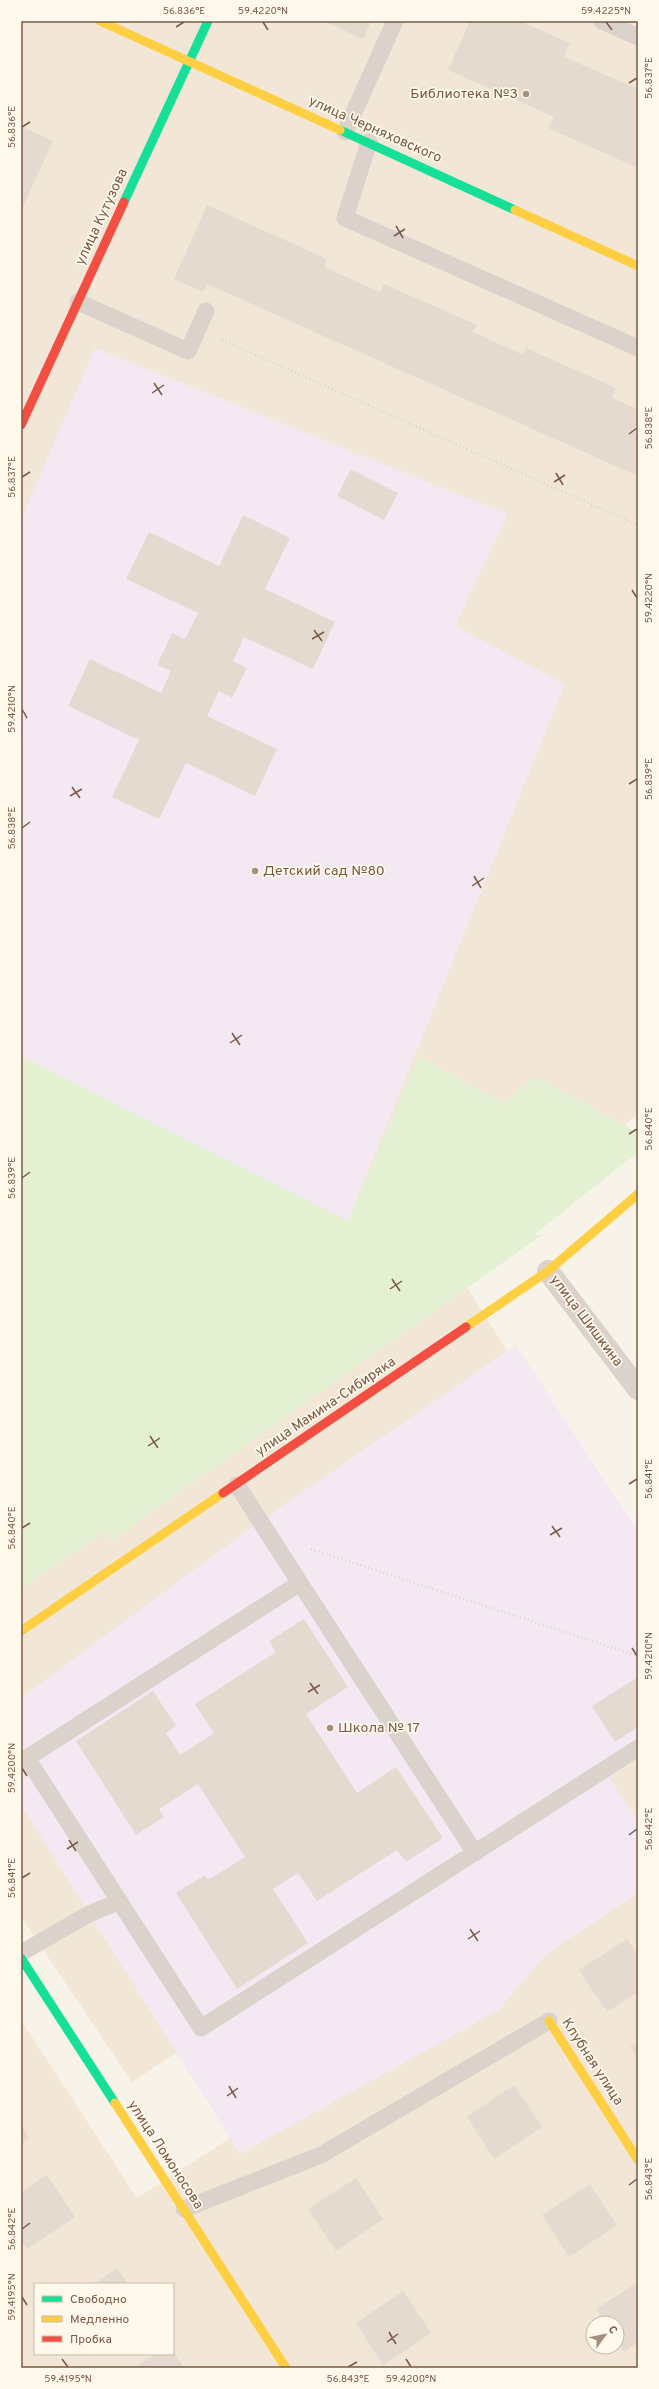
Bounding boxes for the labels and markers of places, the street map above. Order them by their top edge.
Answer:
place label: Библиотека №3 [410,86,518,103]
marker: Библиотека №3 [521,89,531,99]
place label: Детский сад №80 [263,863,385,880]
marker: Детский сад №80 [250,866,260,876]
place label: Школа № 17 [338,1720,420,1737]
marker: Школа № 17 [325,1723,335,1733]

